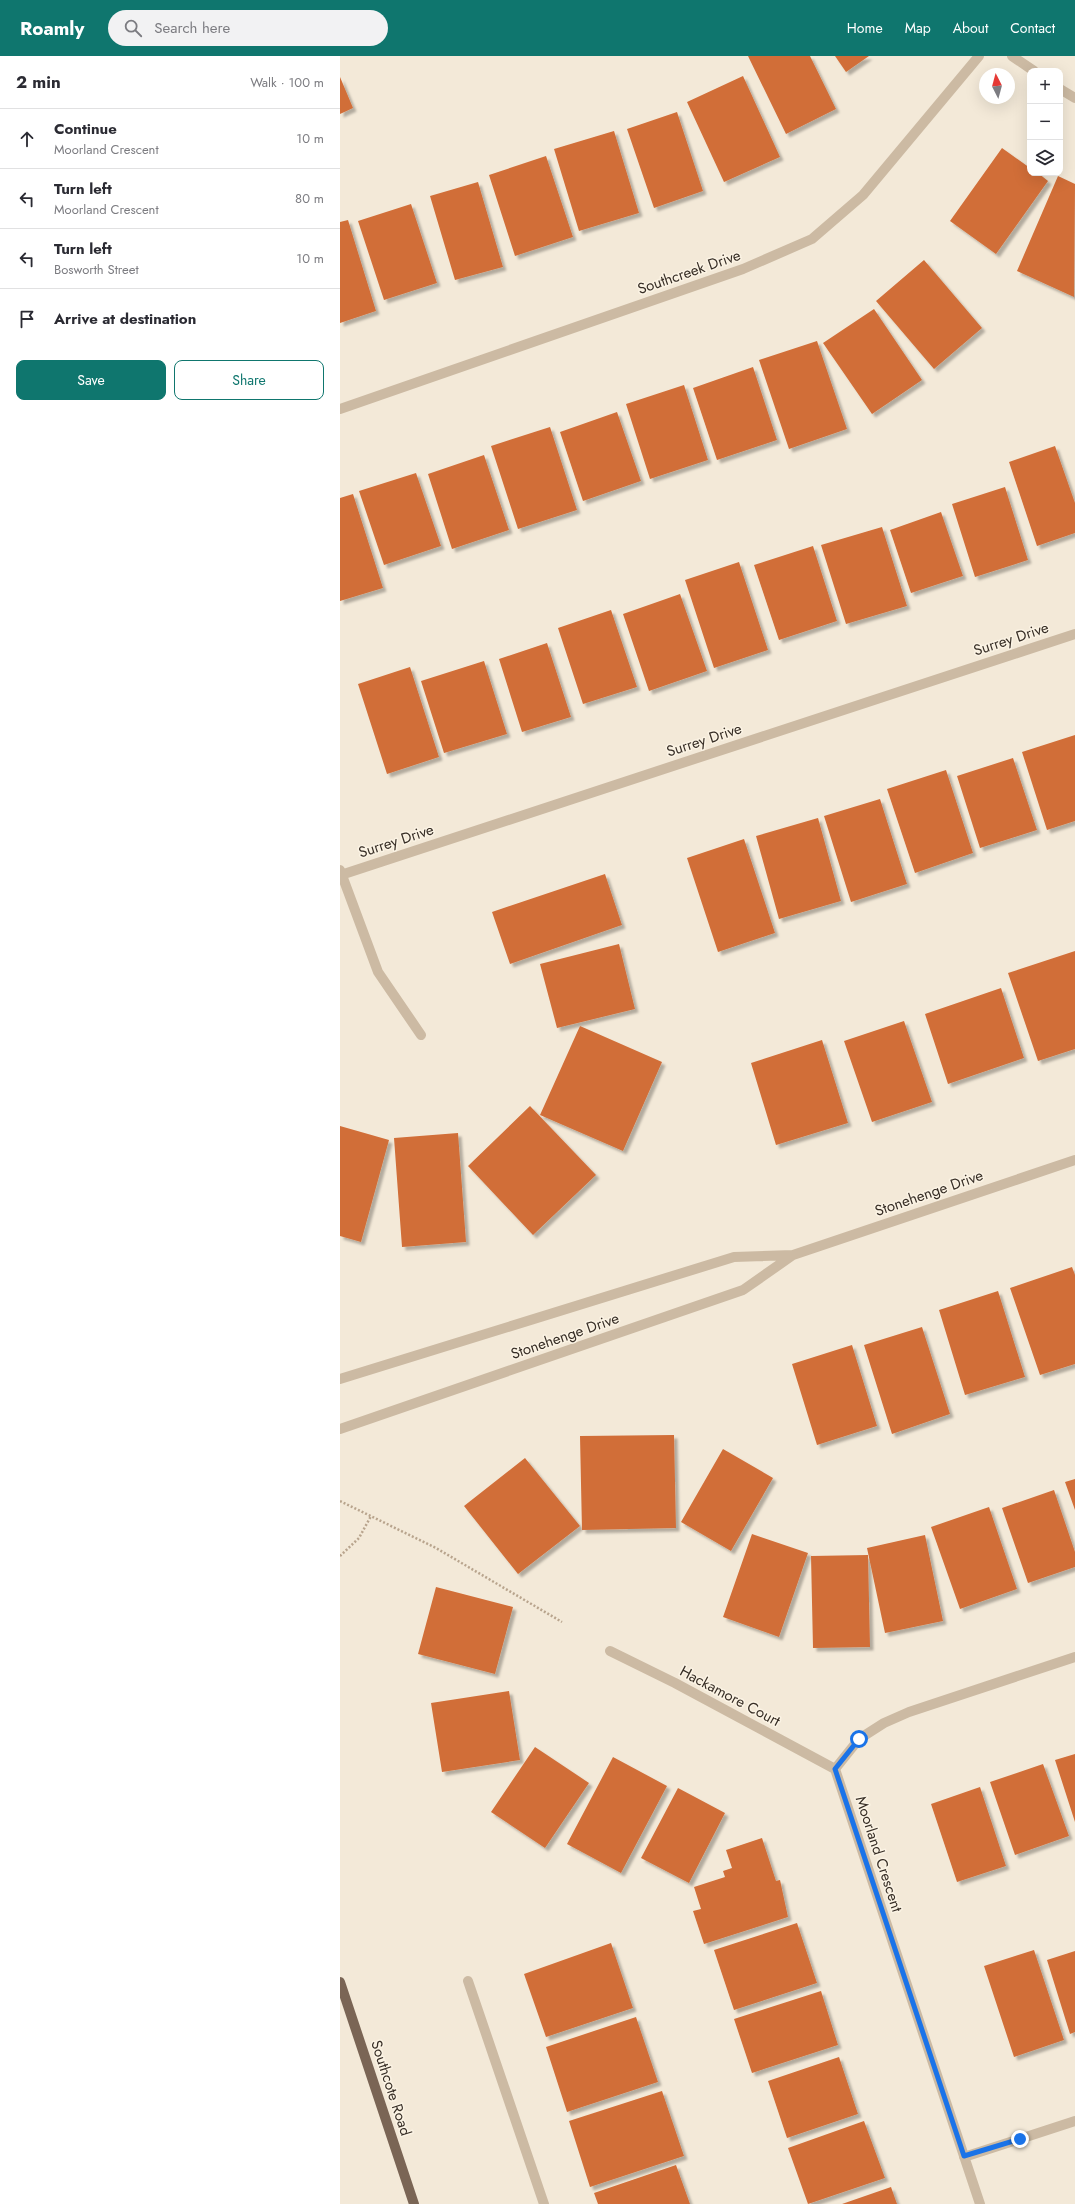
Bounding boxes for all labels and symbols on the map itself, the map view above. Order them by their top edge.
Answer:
north arrow [979,68,1015,104]
street label: Southcreek Drive [634,244,744,300]
street label: Surrey Drive [970,616,1052,662]
street label: Surrey Drive [663,717,745,763]
street label: Surrey Drive [355,818,437,864]
street label: Stonehenge Drive [872,1164,986,1222]
street label: Stonehenge Drive [508,1307,622,1365]
street label: Hackamore Court [676,1660,785,1732]
route start [850,1730,868,1748]
street label: Moorland Crescent [850,1793,908,1915]
street label: Southcote Road [365,2037,417,2139]
route end [1011,2130,1029,2148]

